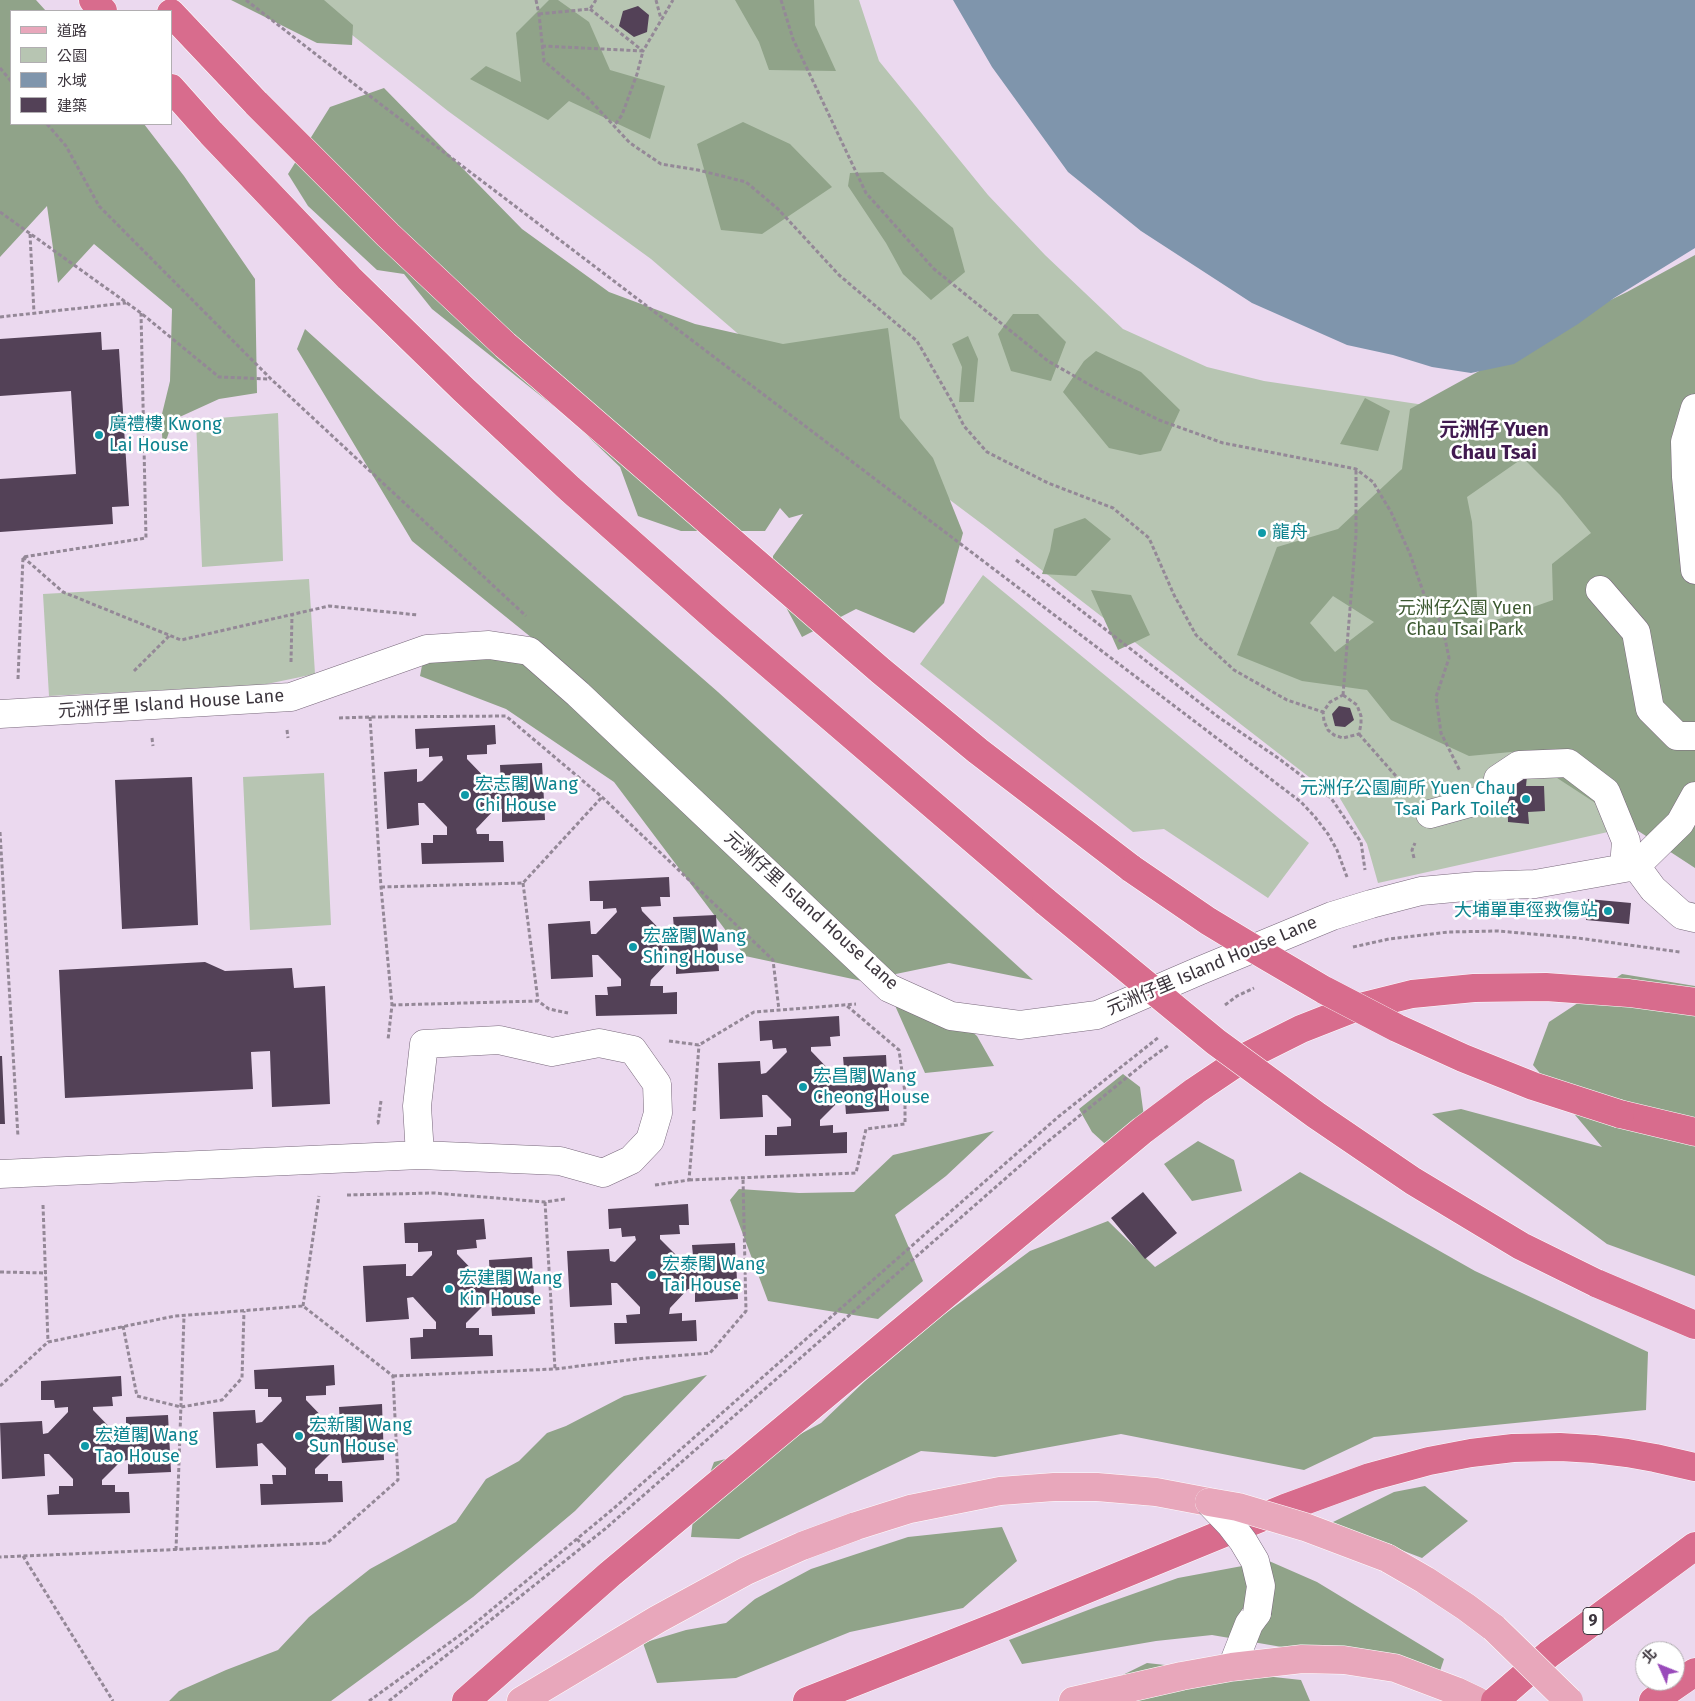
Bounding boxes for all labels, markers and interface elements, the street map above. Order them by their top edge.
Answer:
legend [10,10,172,125]
text: 道路 [57,22,87,40]
text: 公園 [57,47,87,65]
text: 水域 [57,72,87,90]
text: 建築 [57,97,87,115]
place label: 廣禮樓 Kwong Lai House [109,414,222,456]
district label: 元洲仔 Yuen Chau Tsai [1439,418,1549,465]
marker: 廣禮樓 Kwong Lai House [93,429,105,441]
place label: 龍舟 [1272,522,1308,544]
marker: 龍舟 [1256,527,1268,539]
park label: 元洲仔公園 Yuen Chau Tsai Park [1398,598,1532,640]
street label: 元洲仔里 Island House Lane [57,685,285,723]
place label: 宏志閣 Wang Chi House [475,774,578,816]
place label: 元洲仔公園廁所 Yuen Chau Tsai Park Toilet [1300,778,1516,821]
marker: 宏志閣 Wang Chi House [459,789,471,801]
marker: 元洲仔公園廁所 Yuen Chau Tsai Park Toilet [1520,793,1532,805]
street label: 元洲仔里 Island House Lane [720,827,902,995]
place label: 大埔單車徑救傷站 [1454,900,1598,922]
marker: 大埔單車徑救傷站 [1602,905,1614,917]
street label: 元洲仔里 Island House Lane [1103,912,1321,1020]
place label: 宏盛閣 Wang Shing House [643,926,746,969]
marker: 宏盛閣 Wang Shing House [627,941,639,953]
place label: 宏昌閣 Wang Cheong House [813,1066,930,1108]
marker: 宏昌閣 Wang Cheong House [797,1081,809,1093]
place label: 宏泰閣 Wang Tai House [662,1254,765,1296]
place label: 宏建閣 Wang Kin House [459,1268,562,1310]
marker: 宏泰閣 Wang Tai House [646,1269,658,1281]
marker: 宏建閣 Wang Kin House [443,1283,455,1295]
place label: 宏新閣 Wang Sun House [309,1415,412,1458]
place label: 宏道閣 Wang Tao House [95,1425,198,1468]
marker: 宏新閣 Wang Sun House [293,1430,305,1442]
marker: 宏道閣 Wang Tao House [79,1440,91,1452]
road number: 9 [1583,1608,1603,1634]
north arrow [1635,1641,1685,1691]
text: 北 [1639,1645,1661,1667]

